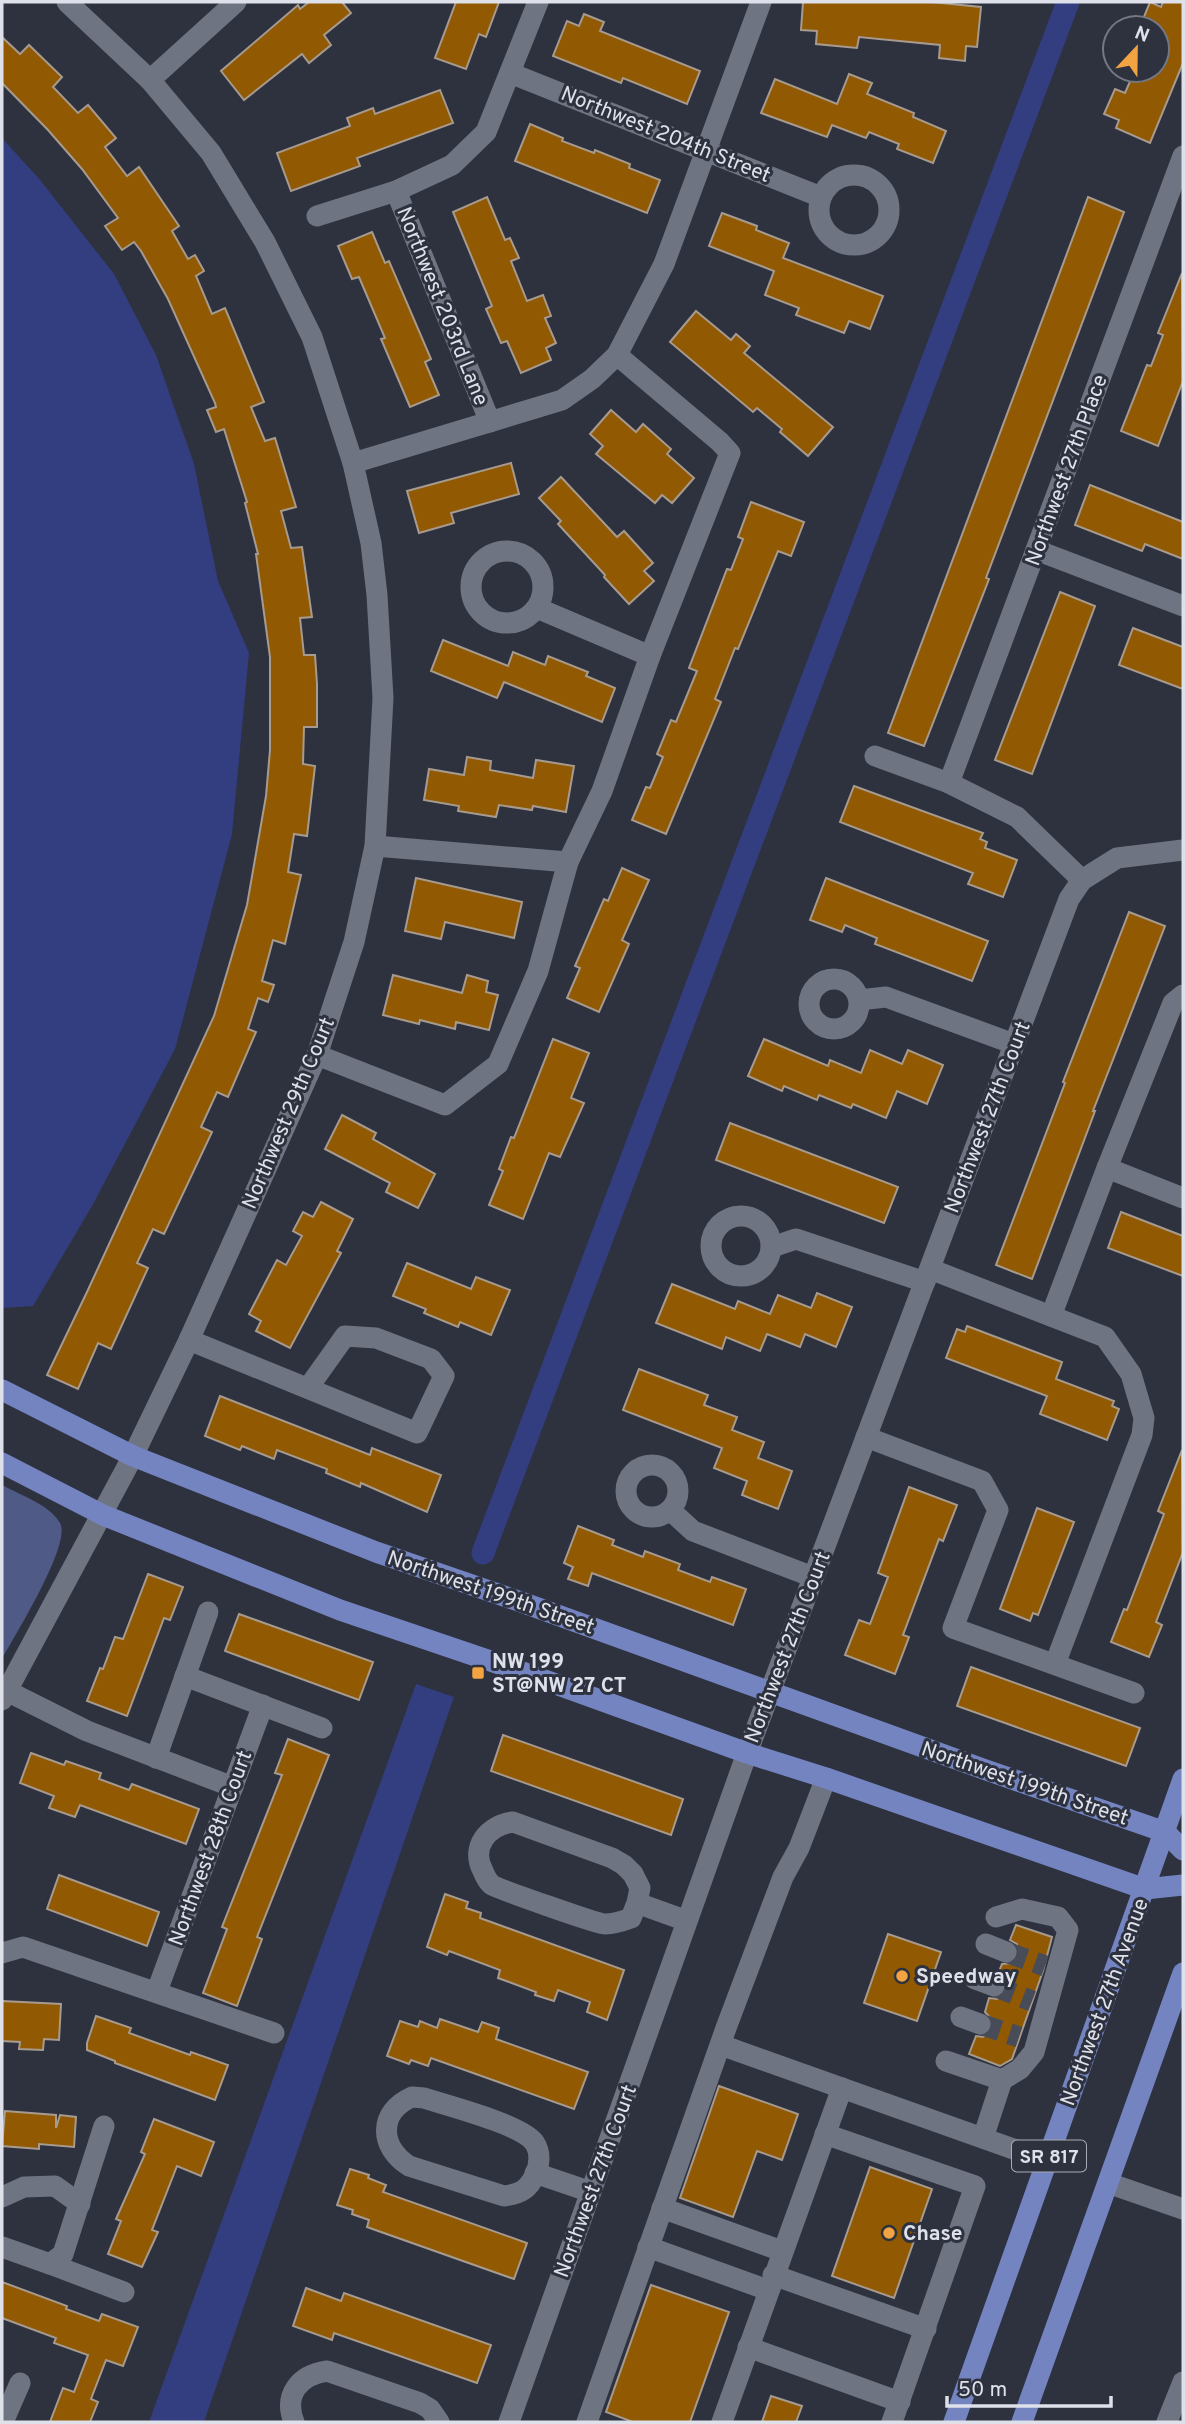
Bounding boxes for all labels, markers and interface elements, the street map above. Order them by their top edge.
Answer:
north arrow [1101,14,1171,84]
text: N [1131,21,1152,49]
street label: Northwest 204th Street [557,81,774,190]
street label: Northwest 203rd Lane [389,203,494,410]
street label: Northwest 27th Place [1020,371,1115,570]
street label: Northwest 29th Court [237,1013,342,1214]
street label: Northwest 27th Court [939,1018,1037,1217]
street label: Northwest 199th Street [383,1545,598,1642]
street label: Northwest 27th Court [739,1548,837,1747]
place label: NW 199 ST@NW 27 CT [492,1649,626,1700]
marker: NW 199 ST@NW 27 CT [470,1665,486,1681]
street label: Northwest 199th Street [917,1736,1132,1833]
street label: Northwest 28th Court [164,1747,259,1950]
street label: Northwest 27th Avenue [1055,1895,1156,2110]
place label: Speedway [916,1964,1016,1991]
marker: Speedway [894,1968,910,1984]
street label: Northwest 27th Court [549,2081,644,2282]
road number: SR 817 [1012,2140,1086,2172]
place label: Chase [903,2221,962,2248]
marker: Chase [881,2225,897,2241]
scale bar [947,2364,1112,2408]
text: 50 m [958,2377,1007,2404]

